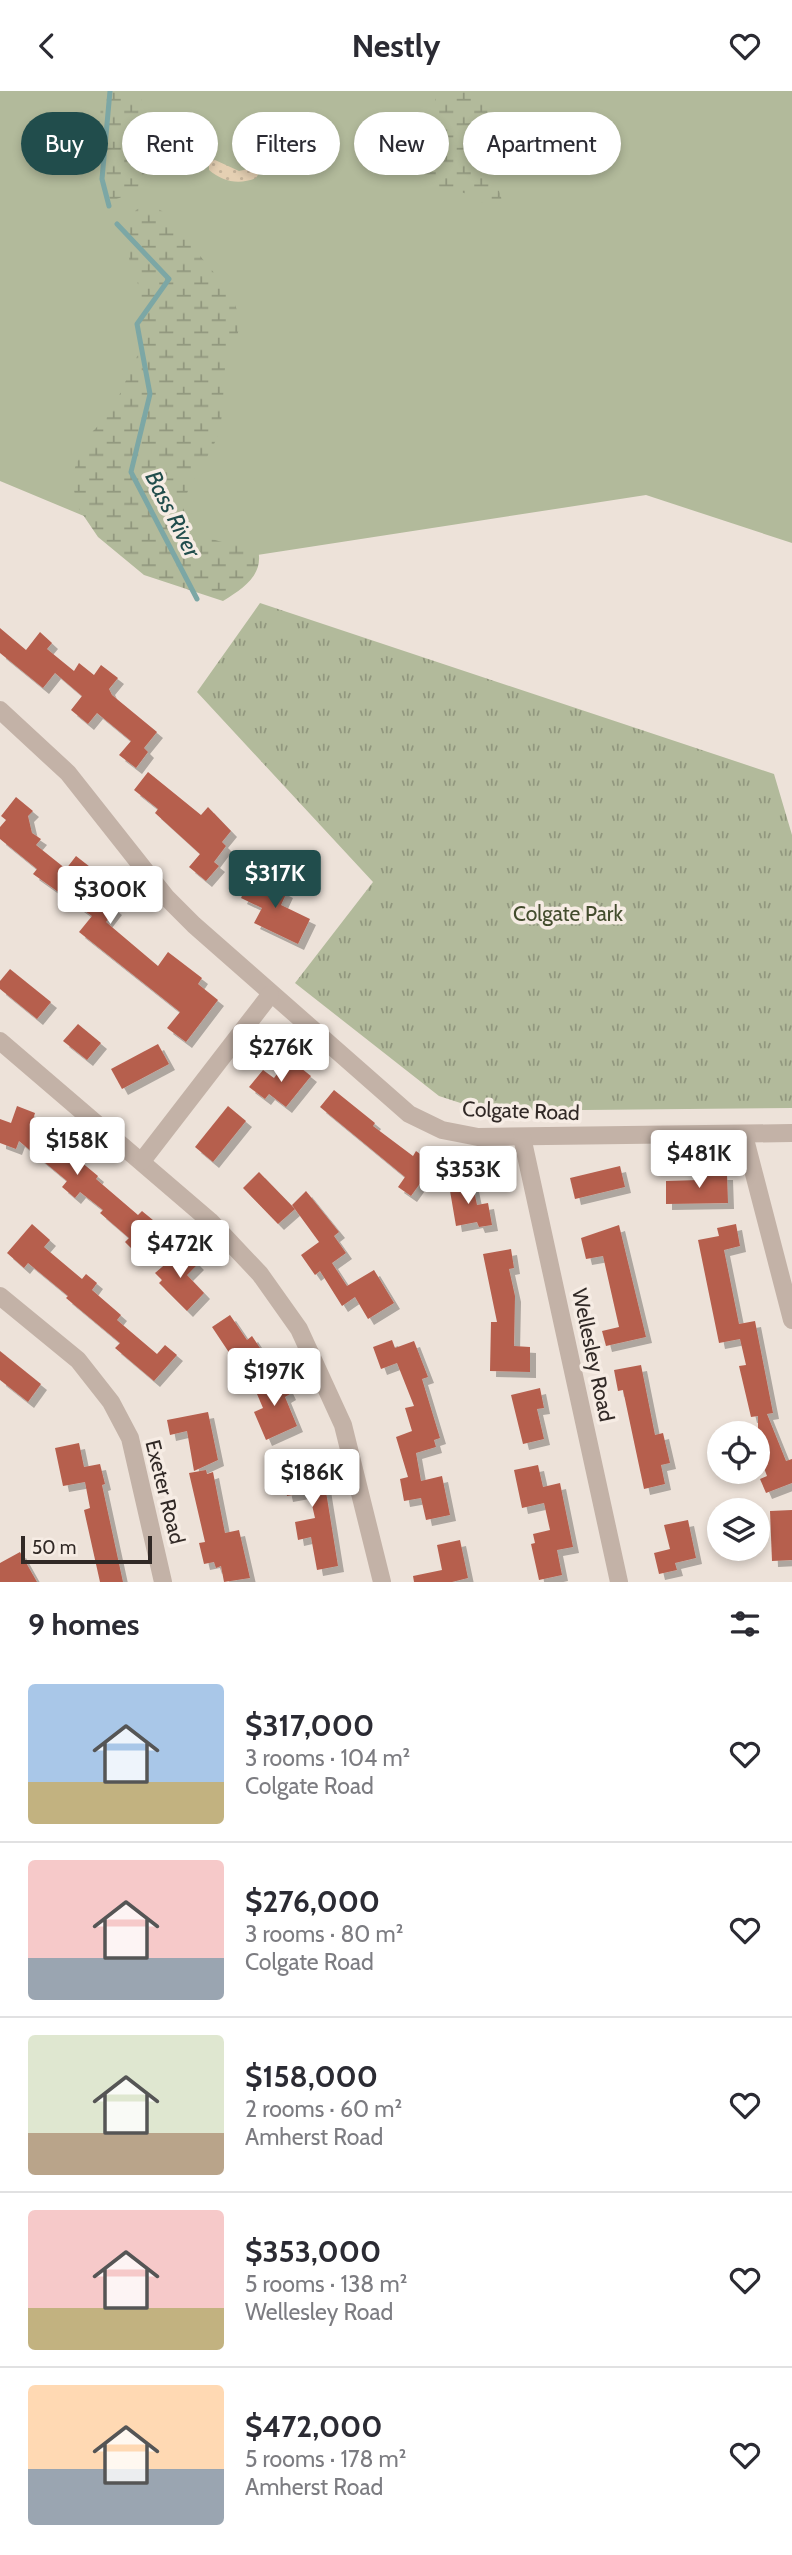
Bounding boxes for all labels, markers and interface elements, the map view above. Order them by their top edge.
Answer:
text: Nestly [352,26,440,65]
icon: back [28,27,66,65]
icon: heart [726,27,764,65]
chip: Buy [21,112,108,175]
chip: Rent [122,112,218,175]
chip: Filters [232,112,340,175]
chip: New [354,112,449,175]
chip: Apartment [463,112,621,175]
water label: Bass River [139,466,207,563]
pin: $317K [226,851,324,910]
text: $317K [245,859,305,887]
pin: $300K [61,867,159,926]
text: $300K [74,875,146,903]
park label: Colgate Park [513,901,623,926]
pin: $276K [232,1025,330,1084]
text: $276K [249,1033,313,1061]
street label: Colgate Road [462,1096,580,1125]
pin: $158K [28,1117,126,1177]
text: $158K [46,1126,108,1154]
pin: $481K [650,1131,748,1190]
text: $481K [667,1139,731,1167]
pin: $353K [419,1147,517,1206]
text: $353K [436,1155,500,1183]
pin: $472K [131,1221,229,1280]
text: $472K [147,1229,213,1257]
street label: Wellesley Road [567,1286,620,1424]
pin: $197K [225,1349,323,1408]
text: $197K [244,1357,304,1385]
map controls [707,1421,770,1561]
button: locate [707,1421,770,1484]
street label: Exeter Road [140,1437,191,1547]
pin: $186K [263,1449,361,1509]
text: $186K [280,1458,344,1486]
button: layers [707,1498,770,1561]
scale bar [21,1533,152,1565]
text: 50 m [32,1536,76,1559]
icon: filters [726,1605,764,1643]
text: 9 homes [28,1606,139,1643]
text: $317,000 [245,1707,374,1744]
icon: home [84,1712,168,1796]
icon: heart [726,1735,764,1773]
text: 3 rooms · 104 m² [245,1744,410,1772]
text: Colgate Road [245,1772,374,1800]
text: $276,000 [245,1883,380,1920]
icon: home [84,1888,168,1972]
icon: heart [726,1911,764,1949]
text: 3 rooms · 80 m² [245,1920,403,1948]
text: Colgate Road [245,1948,374,1976]
text: $158,000 [245,2058,378,2095]
icon: home [84,2063,168,2147]
icon: heart [726,2086,764,2124]
text: 2 rooms · 60 m² [245,2095,402,2123]
text: Amherst Road [245,2123,383,2151]
text: $353,000 [245,2233,381,2270]
icon: home [84,2238,168,2322]
icon: heart [726,2261,764,2299]
text: 5 rooms · 138 m² [245,2270,407,2298]
text: Wellesley Road [245,2298,393,2326]
text: $472,000 [245,2408,382,2445]
icon: home [84,2413,168,2497]
icon: heart [726,2436,764,2474]
text: 5 rooms · 178 m² [245,2445,406,2473]
text: Amherst Road [245,2473,383,2501]

